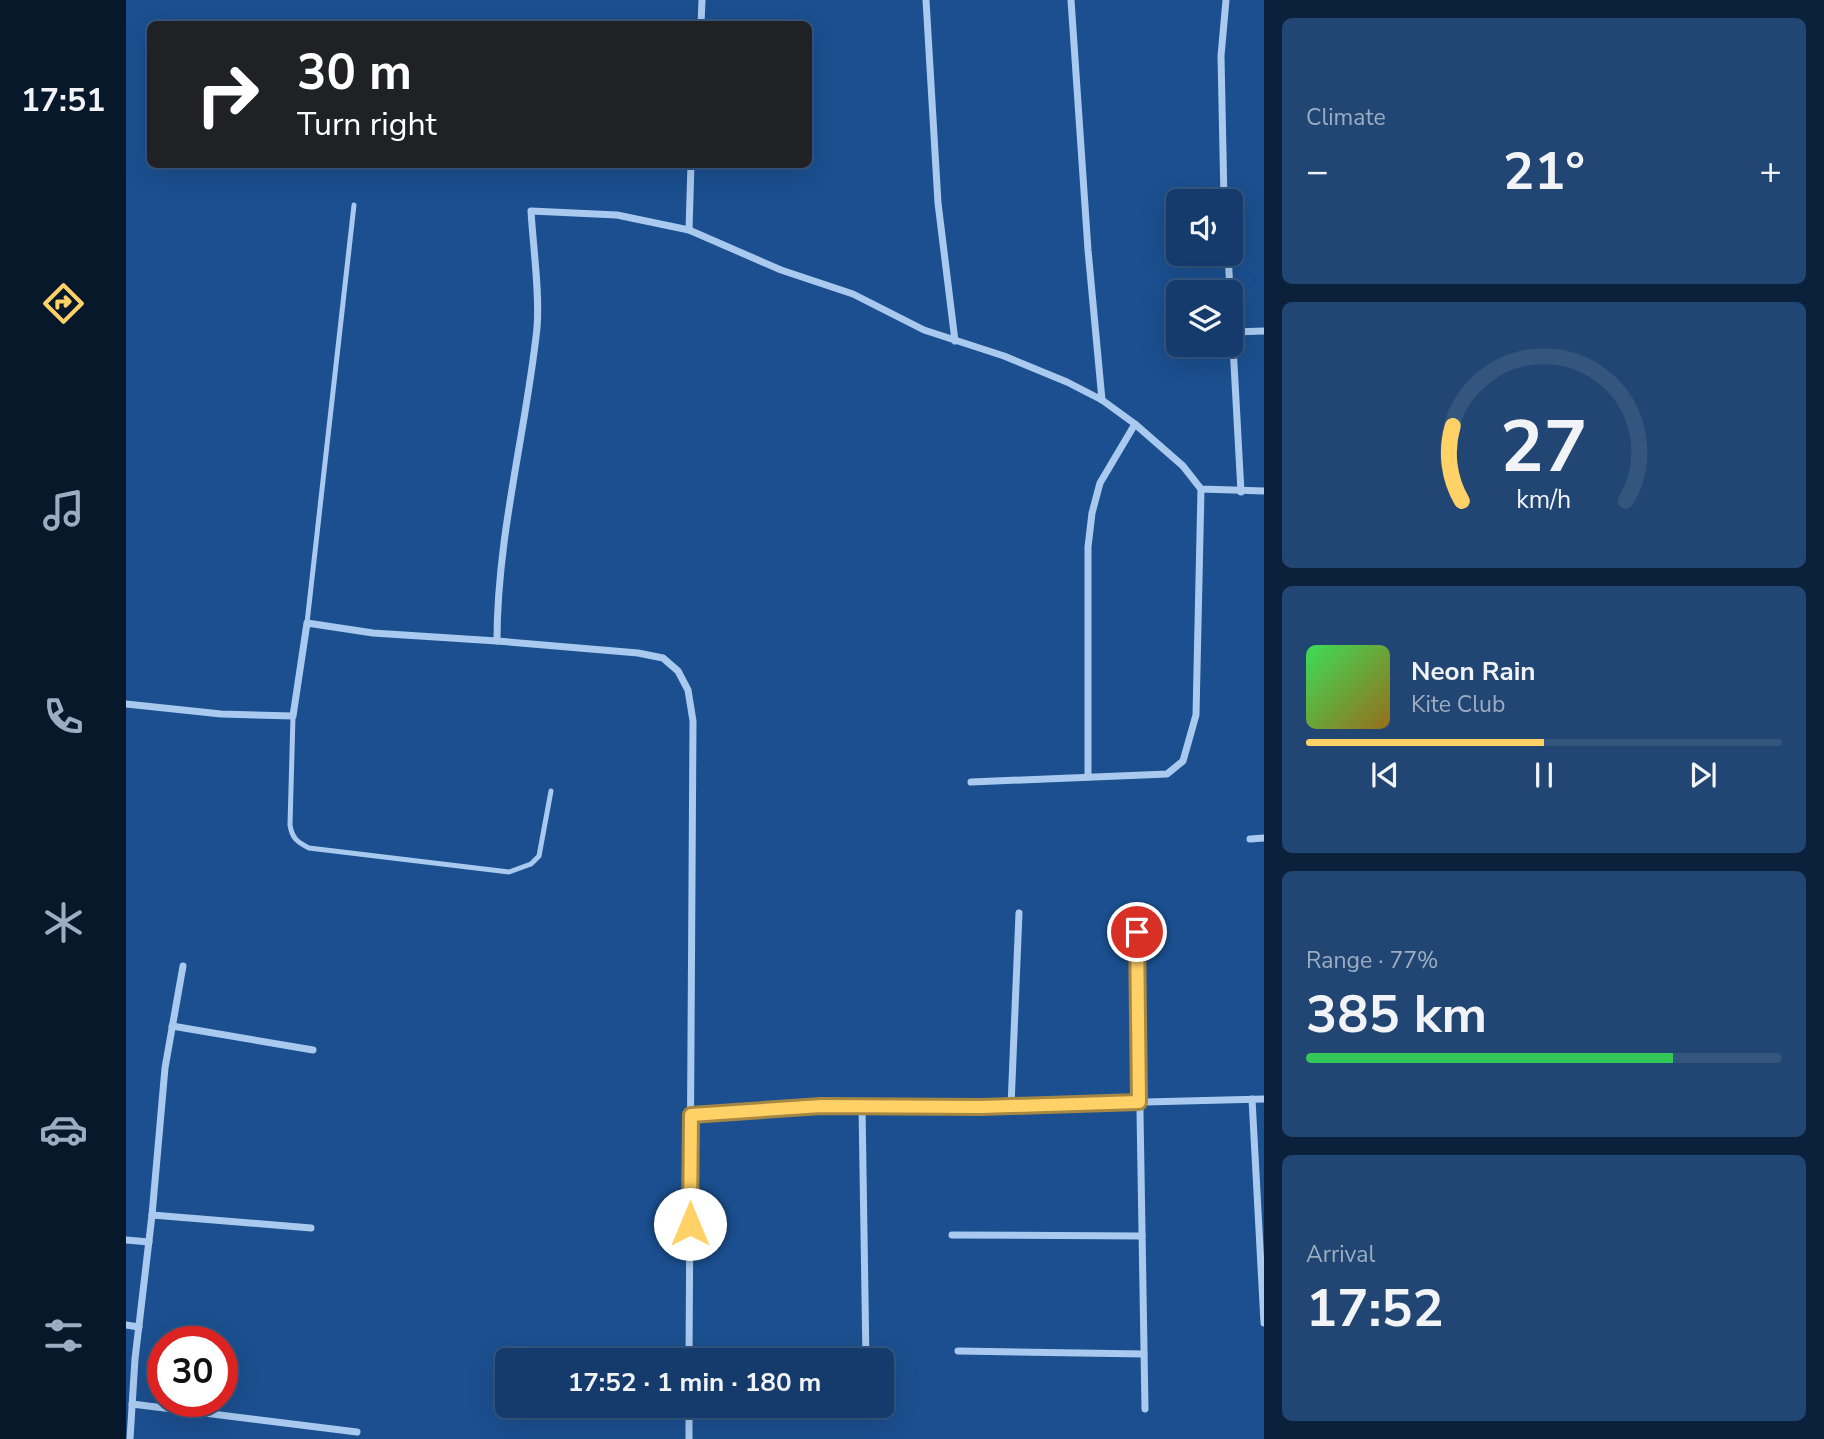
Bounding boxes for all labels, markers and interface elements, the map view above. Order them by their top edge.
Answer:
text: 30 m [297,39,412,106]
icon: right [182,49,273,140]
text: 17:51 [21,79,105,122]
text: Climate [1306,102,1386,133]
text: Turn right [297,103,437,146]
text: 21° [1503,136,1585,207]
text: − [1306,146,1329,197]
text: + [1759,146,1782,197]
map controls [1166,189,1243,357]
button: sound [1166,189,1243,266]
icon: directions [39,279,88,328]
button: layers [1166,280,1243,357]
text: 27 [1500,398,1588,498]
text: km/h [1516,483,1572,517]
icon: music [39,486,88,535]
text: Neon Rain [1411,654,1536,689]
text: Kite Club [1411,689,1505,720]
icon: phone [39,692,88,741]
icon: previous [1366,756,1404,794]
icon: pause [1525,756,1563,794]
icon: next [1684,756,1722,794]
icon: climate [39,898,88,947]
pin [1107,902,1167,962]
icon: arrive [1118,913,1156,951]
text: Range · 77% [1306,945,1438,976]
text: 385 km [1306,979,1487,1050]
icon: car [39,1105,88,1154]
position arrow [653,1187,727,1261]
text: Arrival [1306,1239,1375,1270]
text: 17:52 [1306,1273,1444,1344]
icon: filters [39,1311,88,1360]
speed limit sign: 30 [147,1326,238,1417]
text: 17:52 · 1 min · 180 m [568,1365,821,1400]

